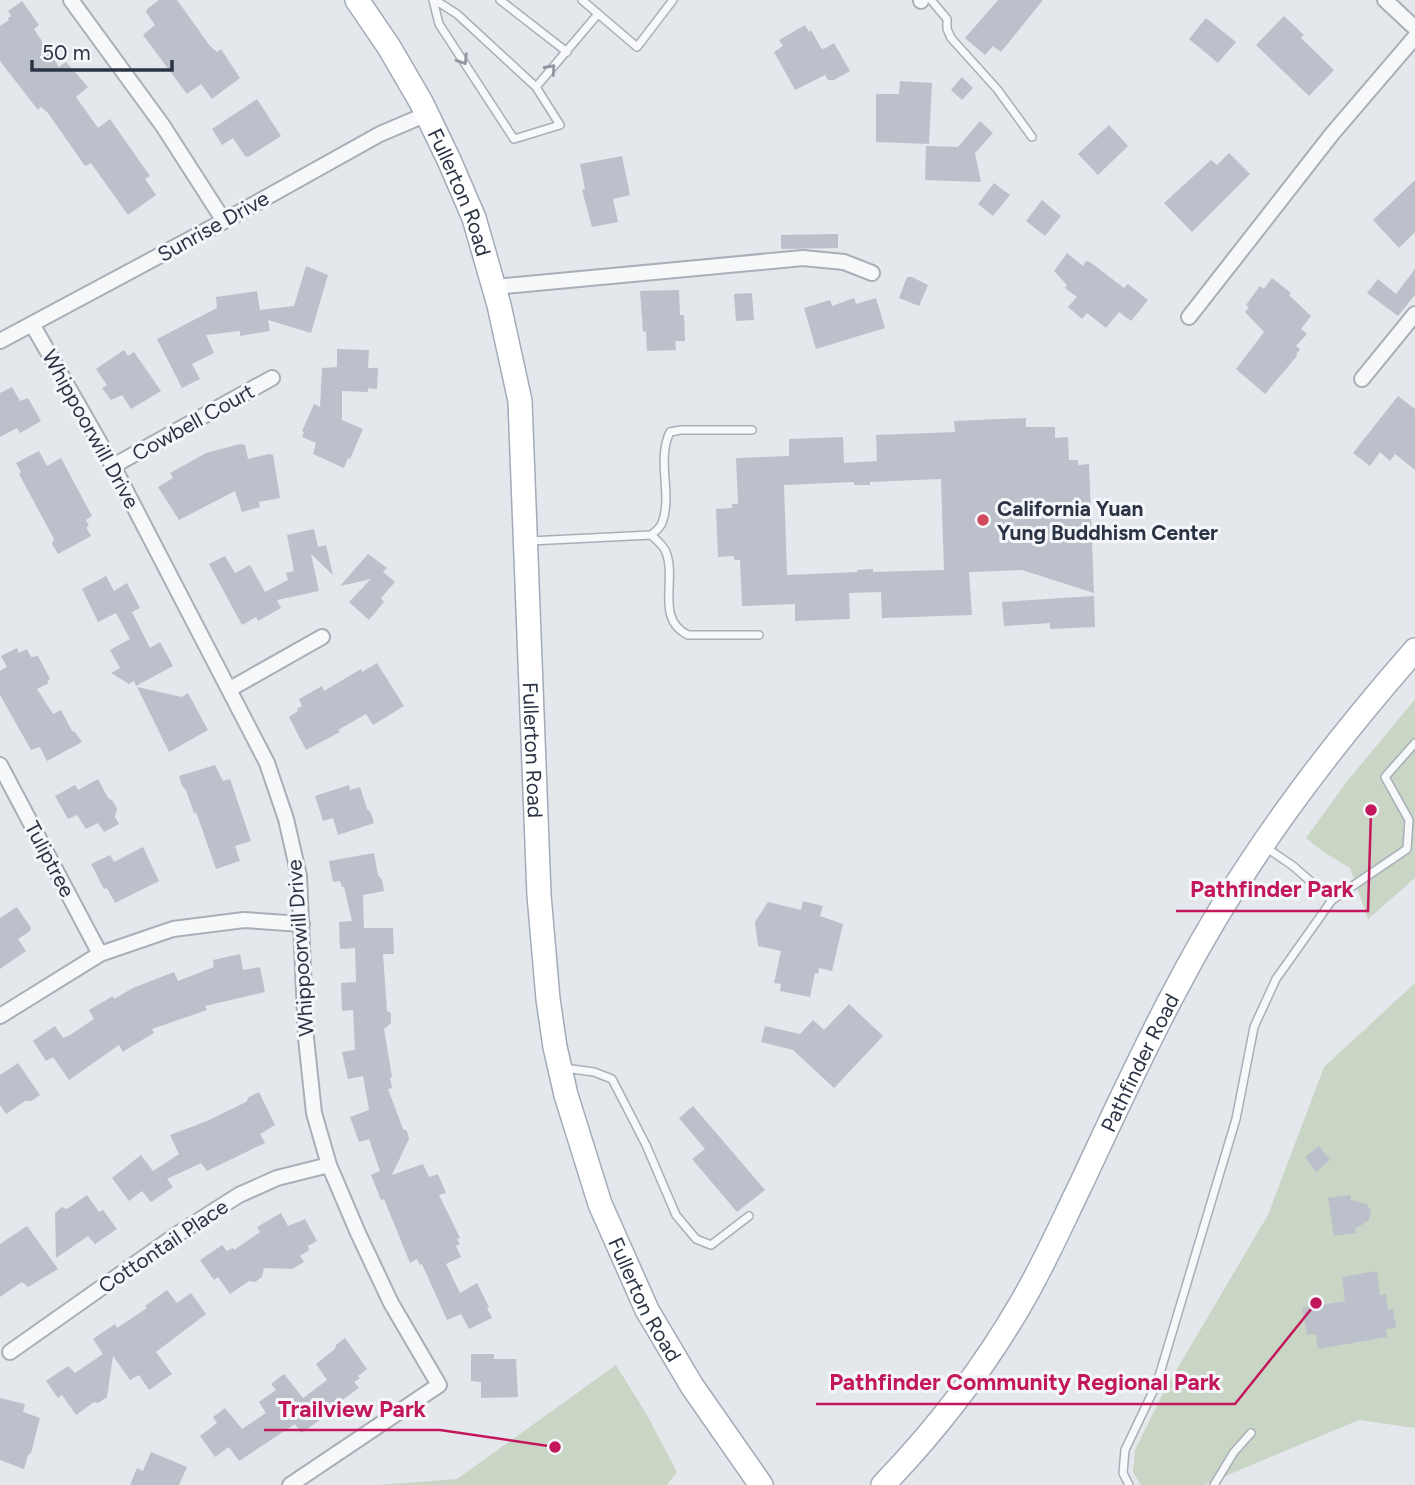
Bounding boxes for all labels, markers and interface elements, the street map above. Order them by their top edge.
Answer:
scale bar [32,28,172,72]
text: 50 m [42,40,91,65]
one-way arrow [455,53,468,66]
one-way arrow [543,64,555,77]
street label: Fullerton Road [423,124,497,259]
street label: Sunrise Drive [153,185,273,267]
street label: Whippoorwill Drive [37,345,145,513]
street label: Cowbell Court [128,378,258,466]
place label: California Yuan Yung Buddhism Center [997,496,1218,545]
marker: California Yuan Yung Buddhism Center [975,512,991,528]
street label: Fullerton Road [518,681,549,818]
street label: Tuliptree [20,817,80,901]
street label: Whippoorwill Drive [281,859,319,1037]
callout: Pathfinder Park [1176,867,1368,911]
text: Pathfinder Park [1190,875,1355,903]
street label: Pathfinder Road [1095,989,1184,1136]
street label: Cottontail Place [94,1194,232,1298]
street label: Fullerton Road [604,1233,687,1366]
callout: Pathfinder Community Regional Park [816,1360,1235,1404]
text: Pathfinder Community Regional Park [829,1368,1221,1396]
callout: Trailview Park [264,1386,440,1430]
text: Trailview Park [278,1395,427,1423]

